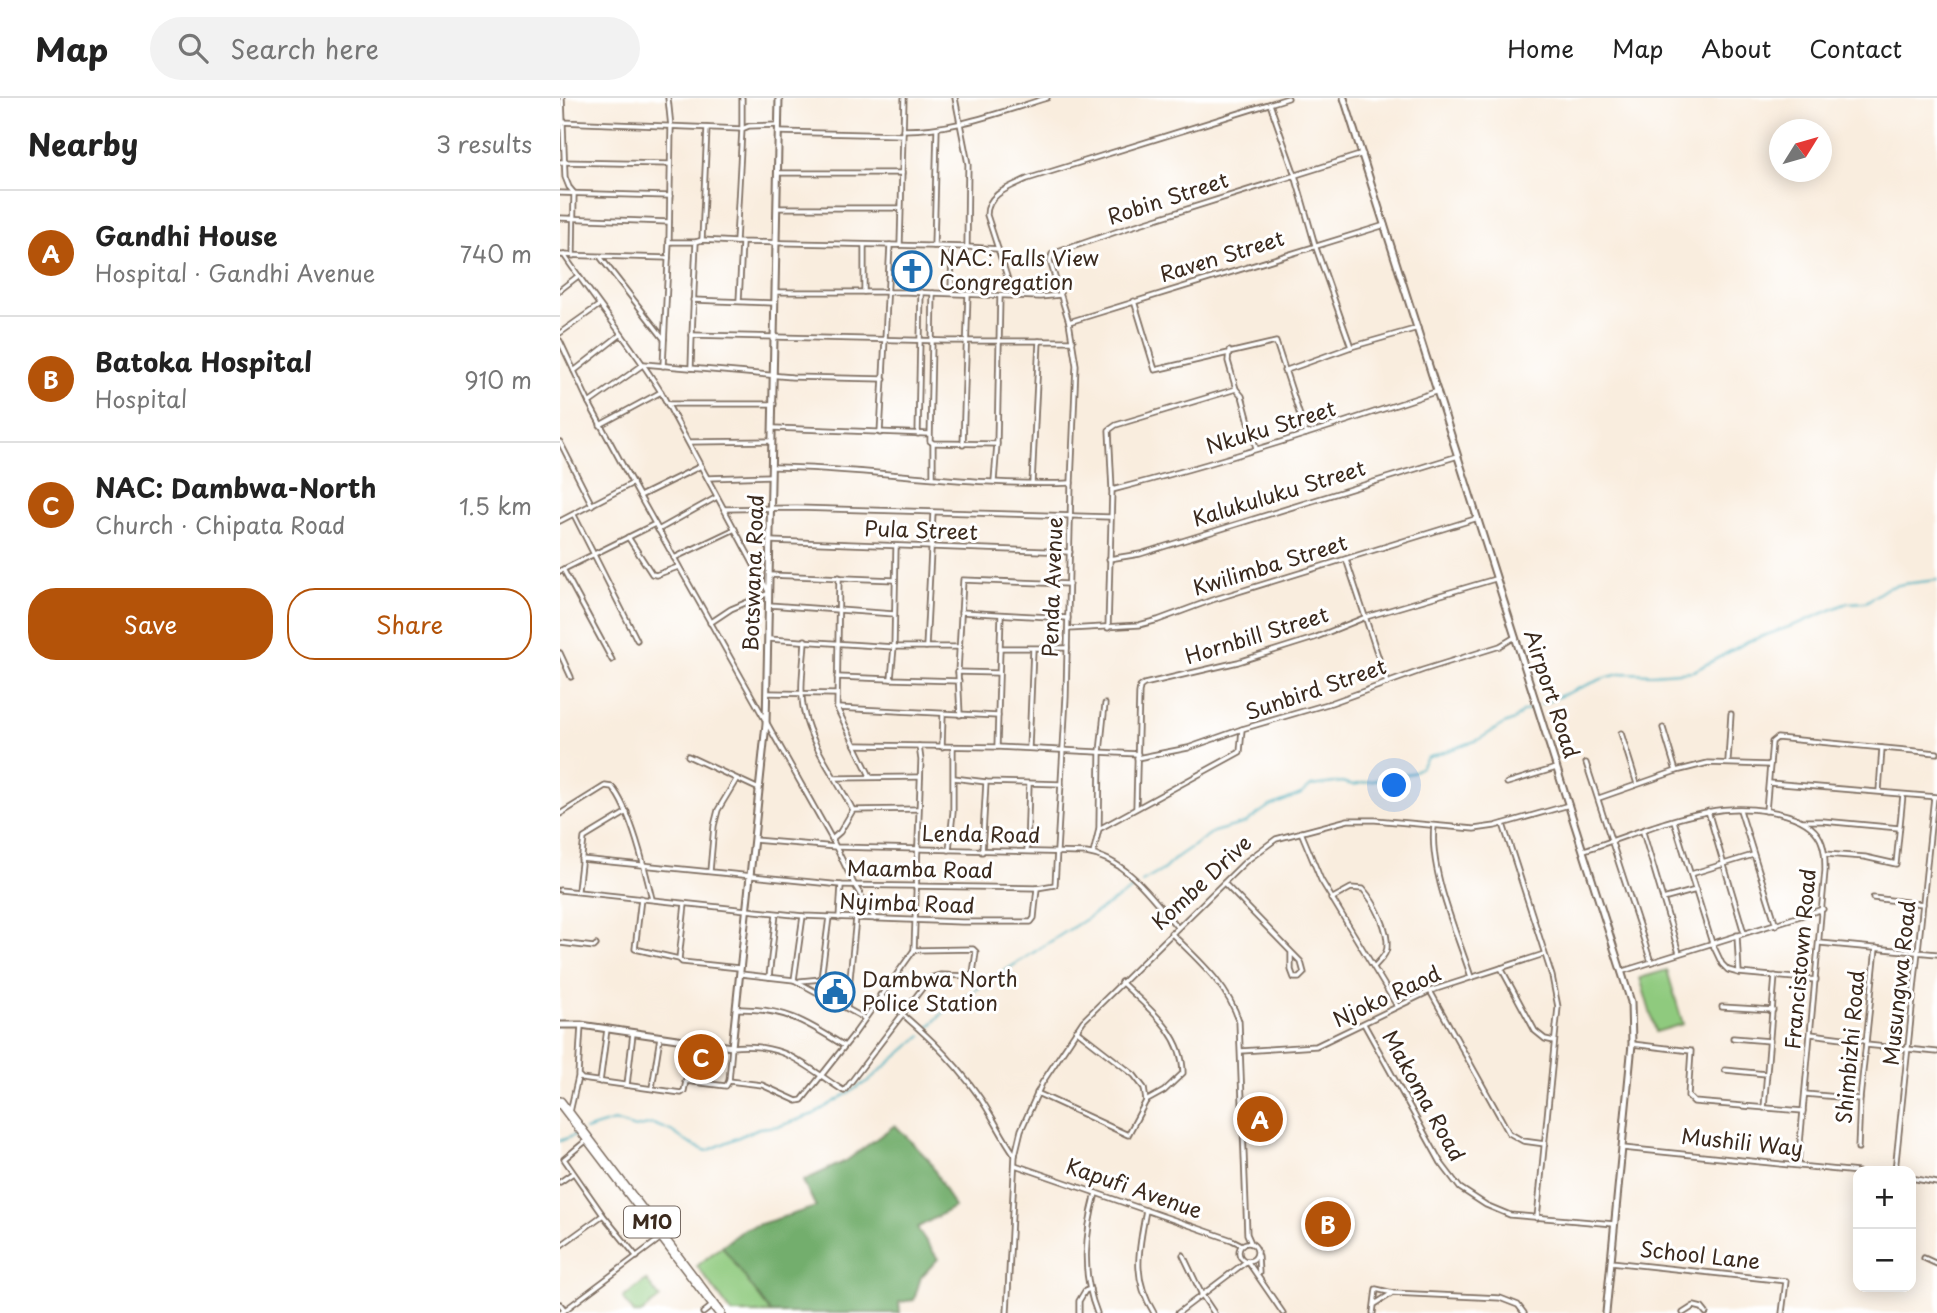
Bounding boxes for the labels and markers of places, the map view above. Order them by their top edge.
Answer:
place label: NAC: Falls View Congregation [939,241,1099,297]
church icon: NAC: Falls View Congregation [891,250,933,292]
place label: Dambwa North Police Station [862,962,1018,1018]
public building icon: Dambwa North Police Station [814,971,856,1013]
pin: C [678,1031,724,1083]
pin: A [1237,1093,1283,1145]
pin: B [1305,1198,1351,1250]

